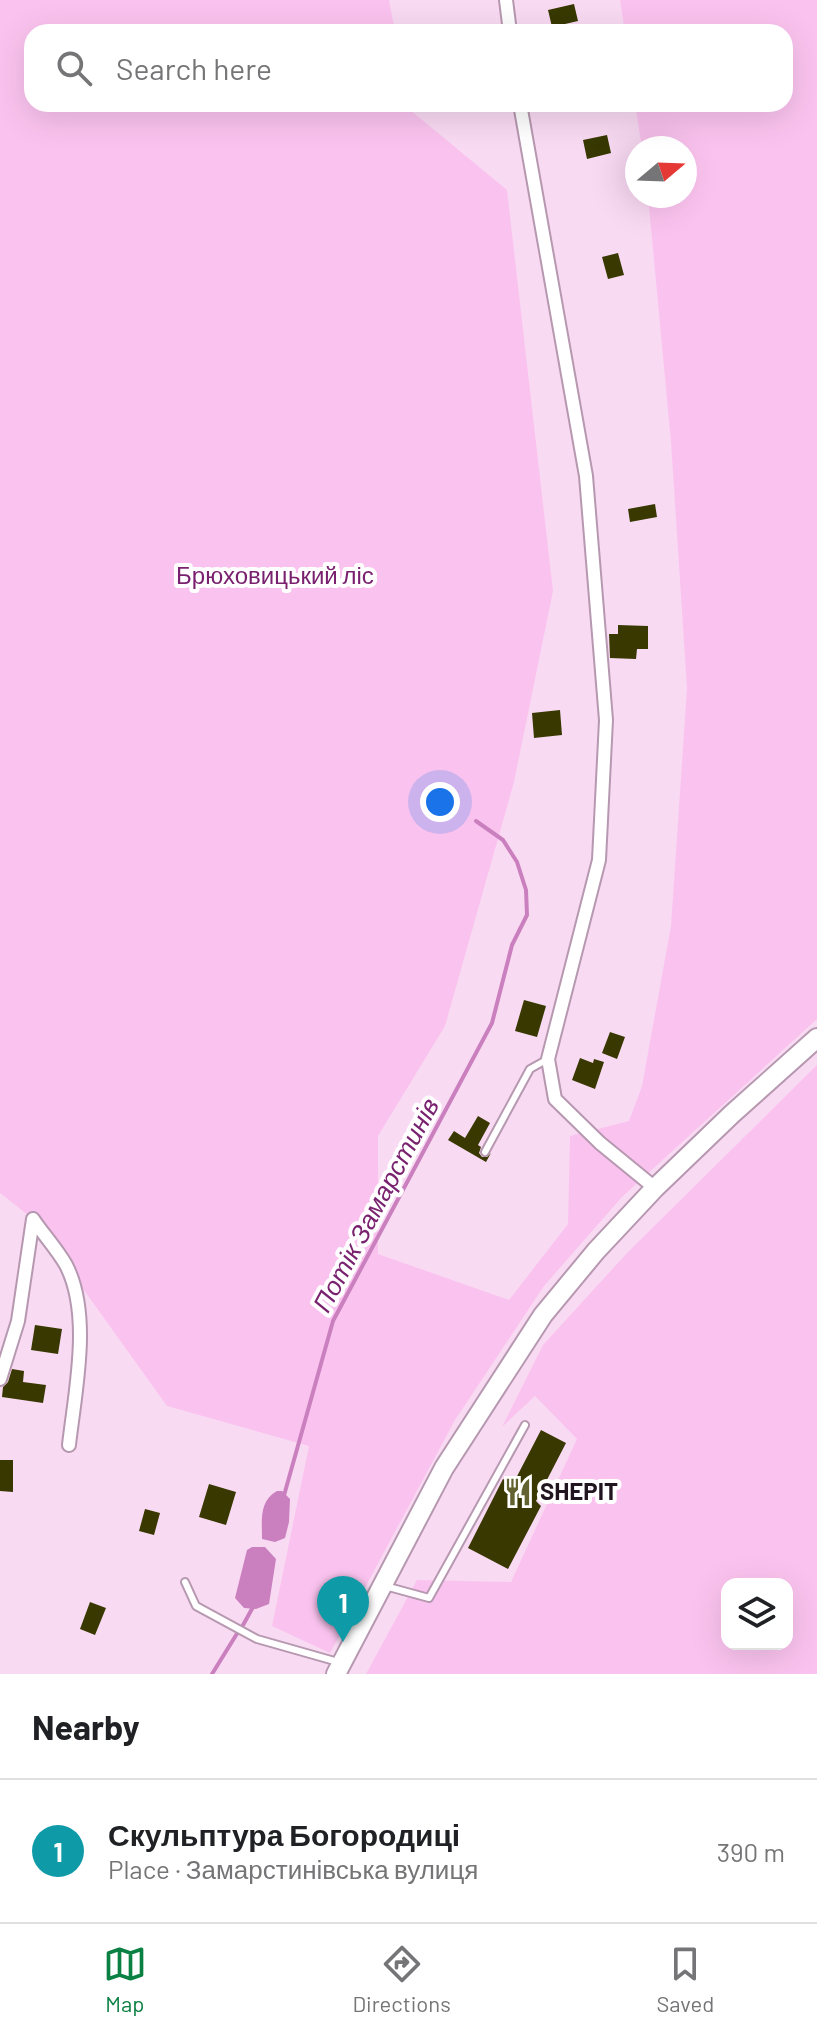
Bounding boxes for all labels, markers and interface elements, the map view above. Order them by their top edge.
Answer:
search box [24,24,793,112]
icon: search [52,46,96,90]
text: Search here [116,50,272,86]
north arrow [625,136,697,208]
park label: Брюховицький ліс [176,560,374,589]
your location [420,782,460,822]
water label: Потік Замарстинів [305,1092,444,1317]
place label: SHEPIT [540,1476,618,1505]
restaurant icon: SHEPIT [503,1477,533,1507]
pin: 1 [317,1576,369,1642]
map controls [721,1578,793,1650]
button: layers [721,1578,793,1650]
text: Nearby [32,1706,140,1747]
text: Скульптура Богородиці [108,1816,460,1852]
text: 1 [53,1836,63,1867]
text: 390 m [717,1836,785,1867]
text: Place · Замарстинівська вулиця [108,1853,478,1884]
tab: Map [103,1942,147,2016]
tab: Directions [352,1942,451,2016]
tab: Saved [656,1942,714,2016]

